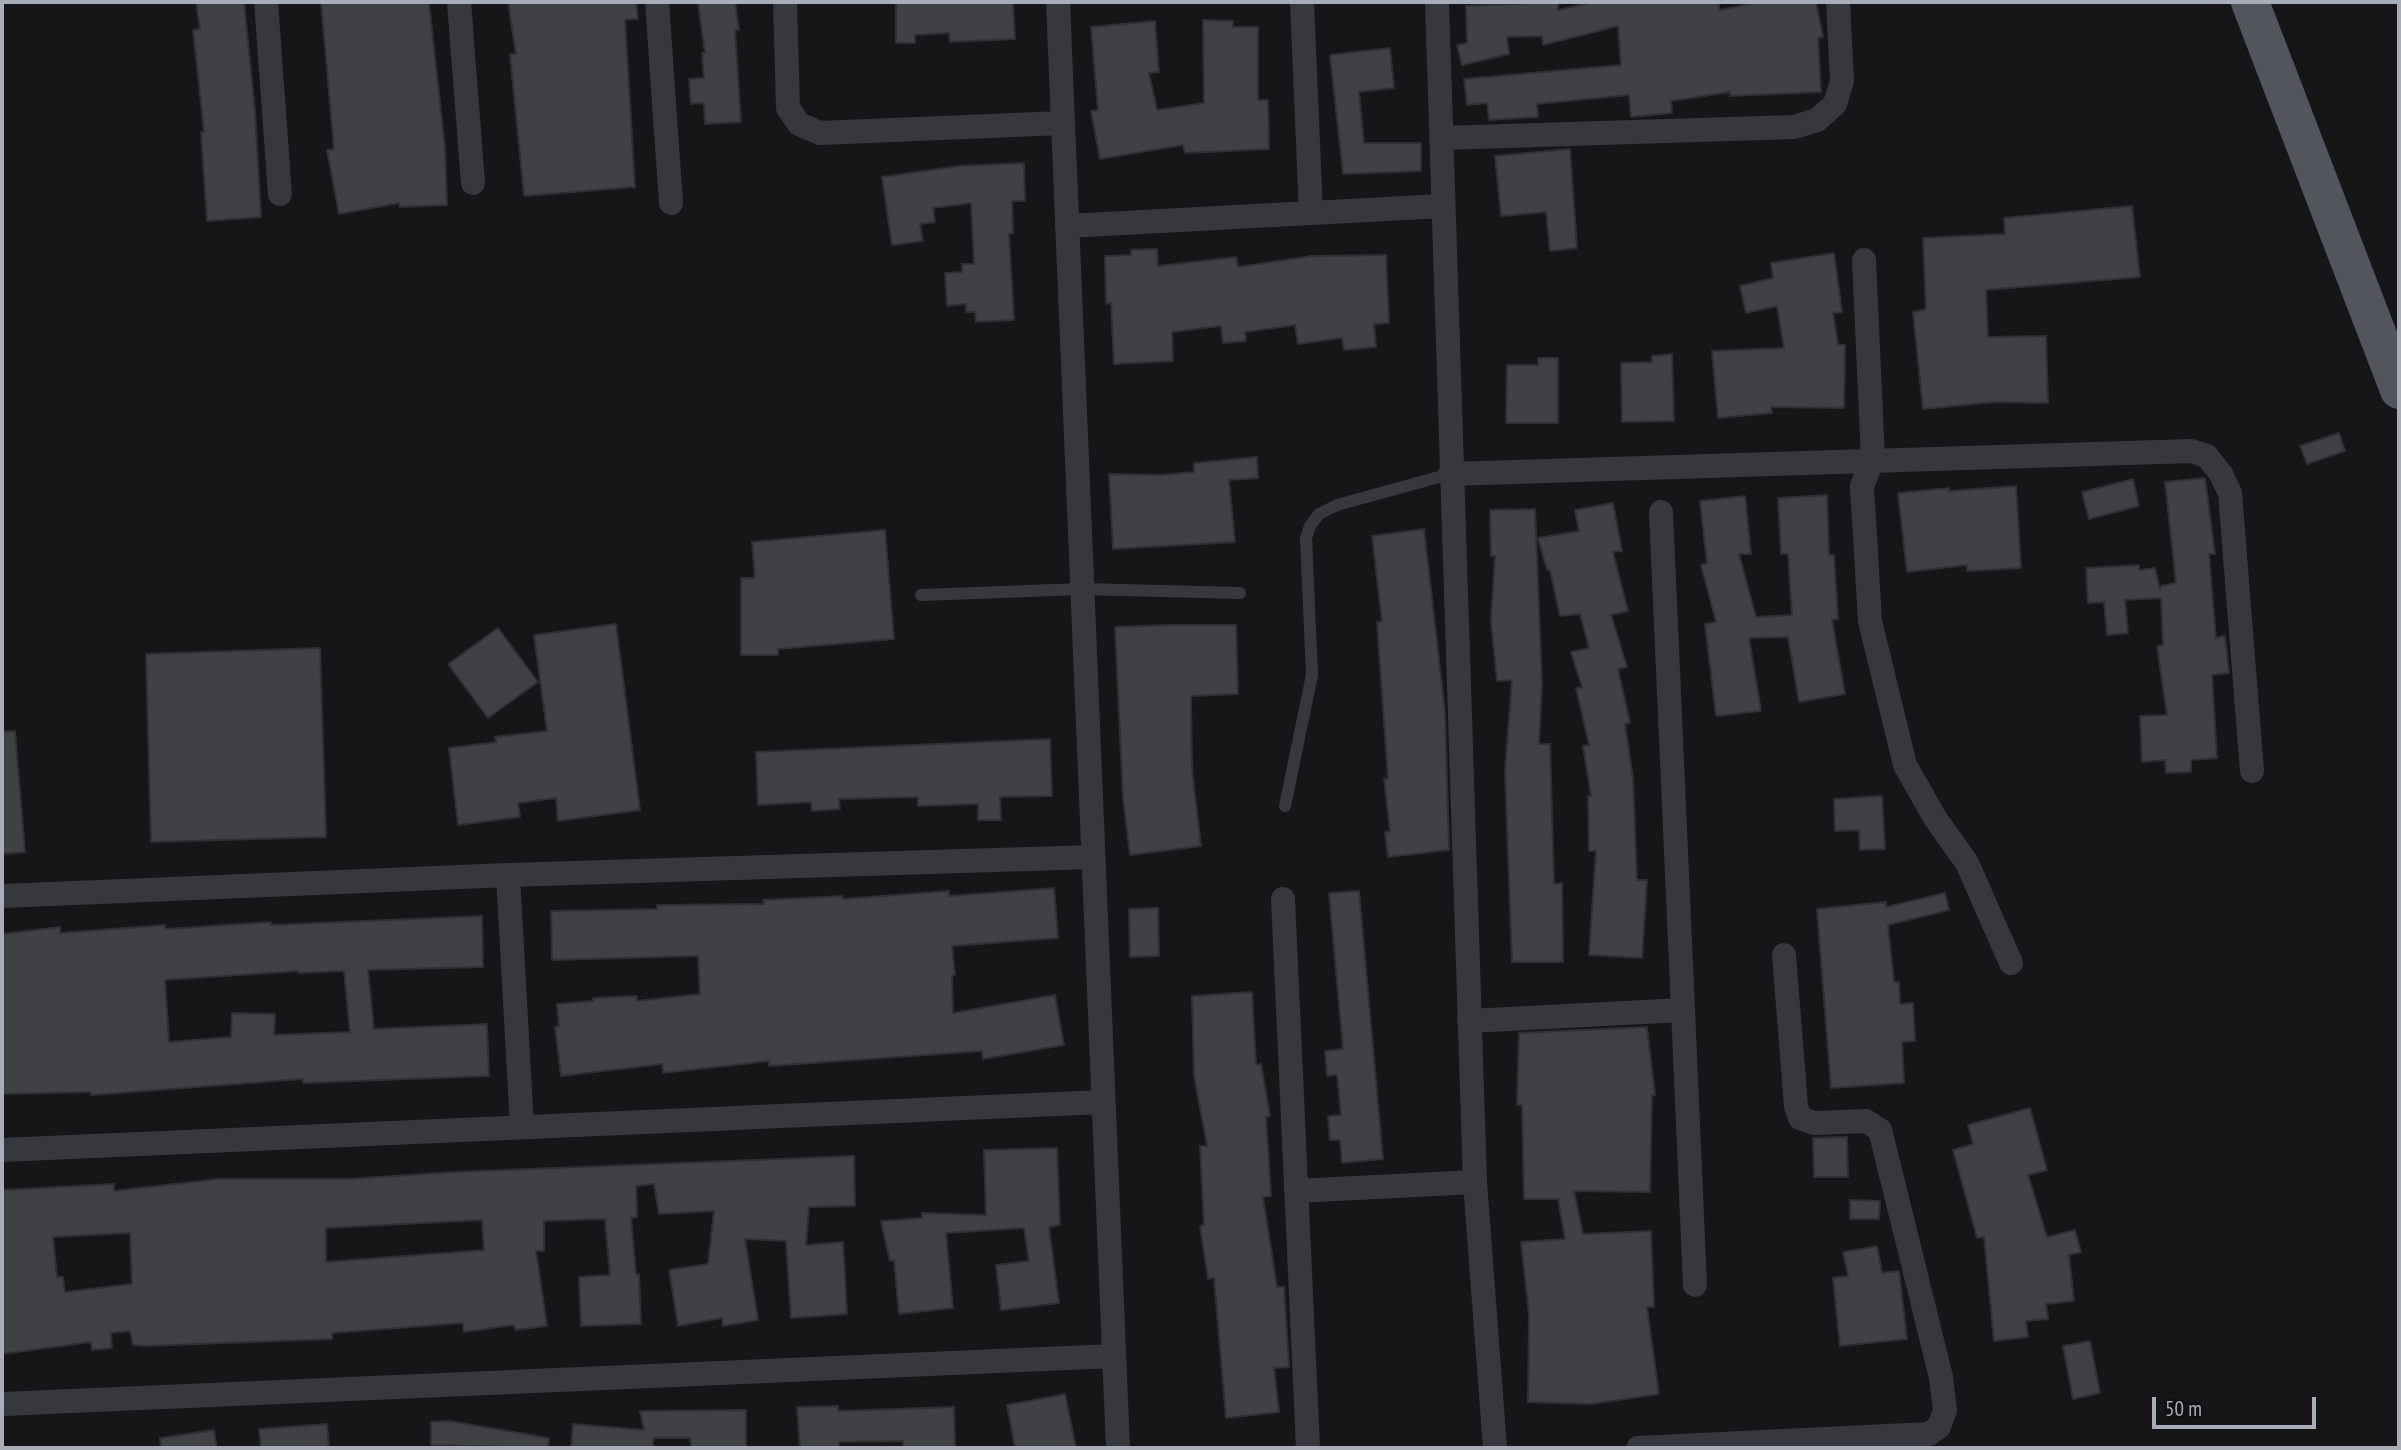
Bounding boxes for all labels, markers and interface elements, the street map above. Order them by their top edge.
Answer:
scale bar [2156,1384,2320,1428]
text: 50 m [2165,1395,2202,1422]

